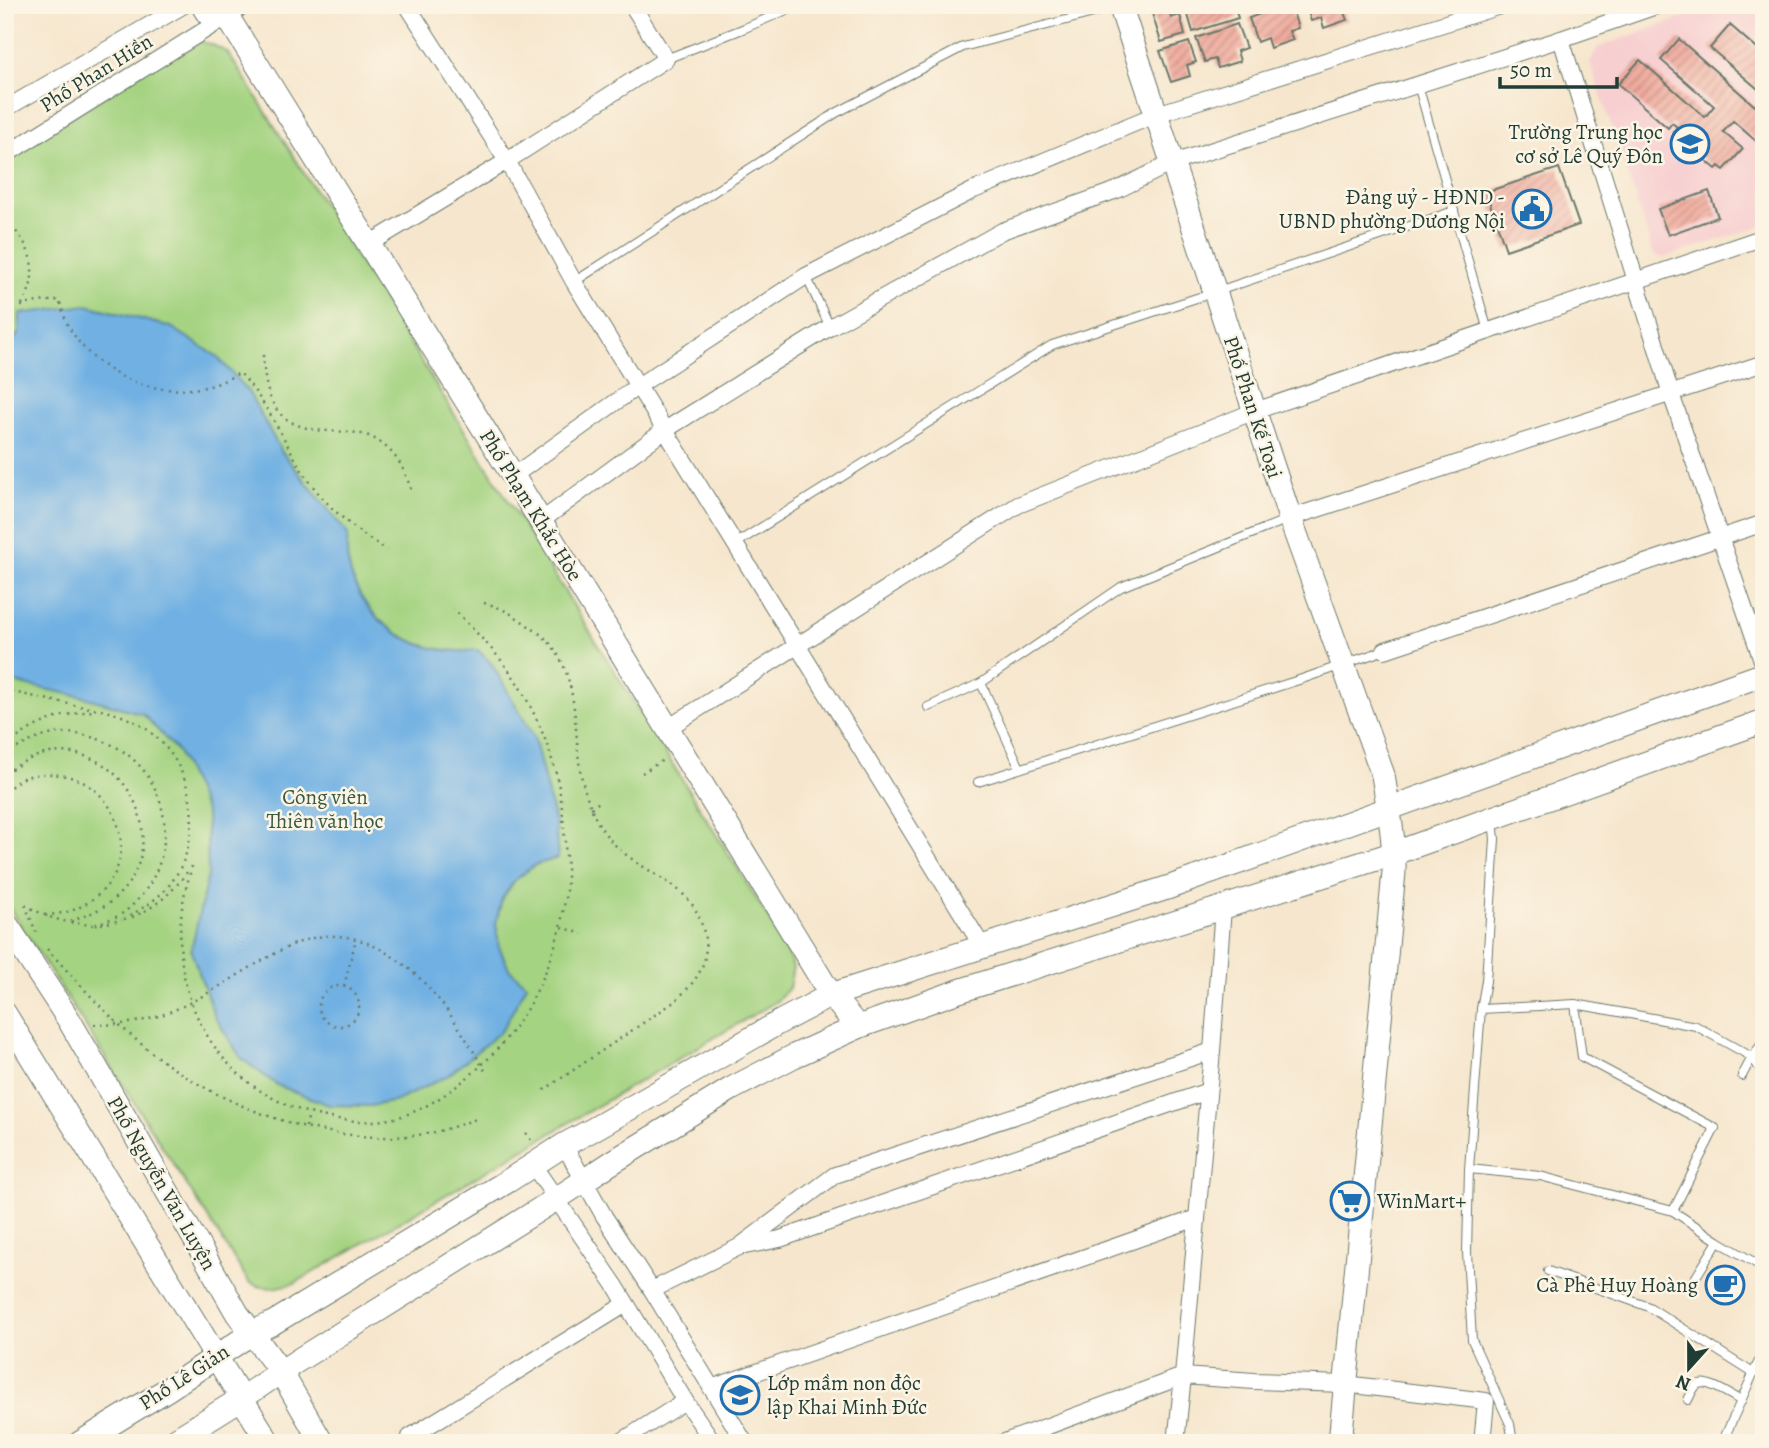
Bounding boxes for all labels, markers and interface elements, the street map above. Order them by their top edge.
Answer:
street label: Phố Phan Hiền [34,27,158,119]
scale bar [1500,46,1617,90]
text: 50 m [1510,56,1552,84]
place label: Trường Trung học cơ sở Lê Quý Đôn [1508,118,1663,170]
school or university icon: Trường Trung học cơ sở Lê Quý Đôn [1669,123,1711,165]
place label: Đảng uỷ - HĐND - UBND phường Dương Nội [1279,183,1505,235]
public building icon: Đảng uỷ - HĐND - UBND phường Dương Nội [1511,188,1553,230]
street label: Phố Phan Kế Toại [1217,332,1289,482]
street label: Phố Phạm Khắc Hòe [473,424,589,586]
park label: Công viên Thiên văn học [267,783,384,835]
street label: Phố Nguyễn Văn Luyện [101,1091,223,1275]
supermarket icon: WinMart+ [1329,1180,1371,1222]
place label: WinMart+ [1376,1187,1466,1215]
cafe icon: Cà Phê Huy Hoàng [1704,1264,1746,1306]
place label: Cà Phê Huy Hoàng [1536,1271,1698,1299]
north arrow [1654,1332,1724,1402]
street label: Phố Lê Giản [133,1337,235,1417]
text: N [1672,1368,1694,1398]
place label: Lớp mầm non độc lập Khai Minh Đức [767,1369,927,1421]
school or university icon: Lớp mầm non độc lập Khai Minh Đức [719,1374,761,1416]

